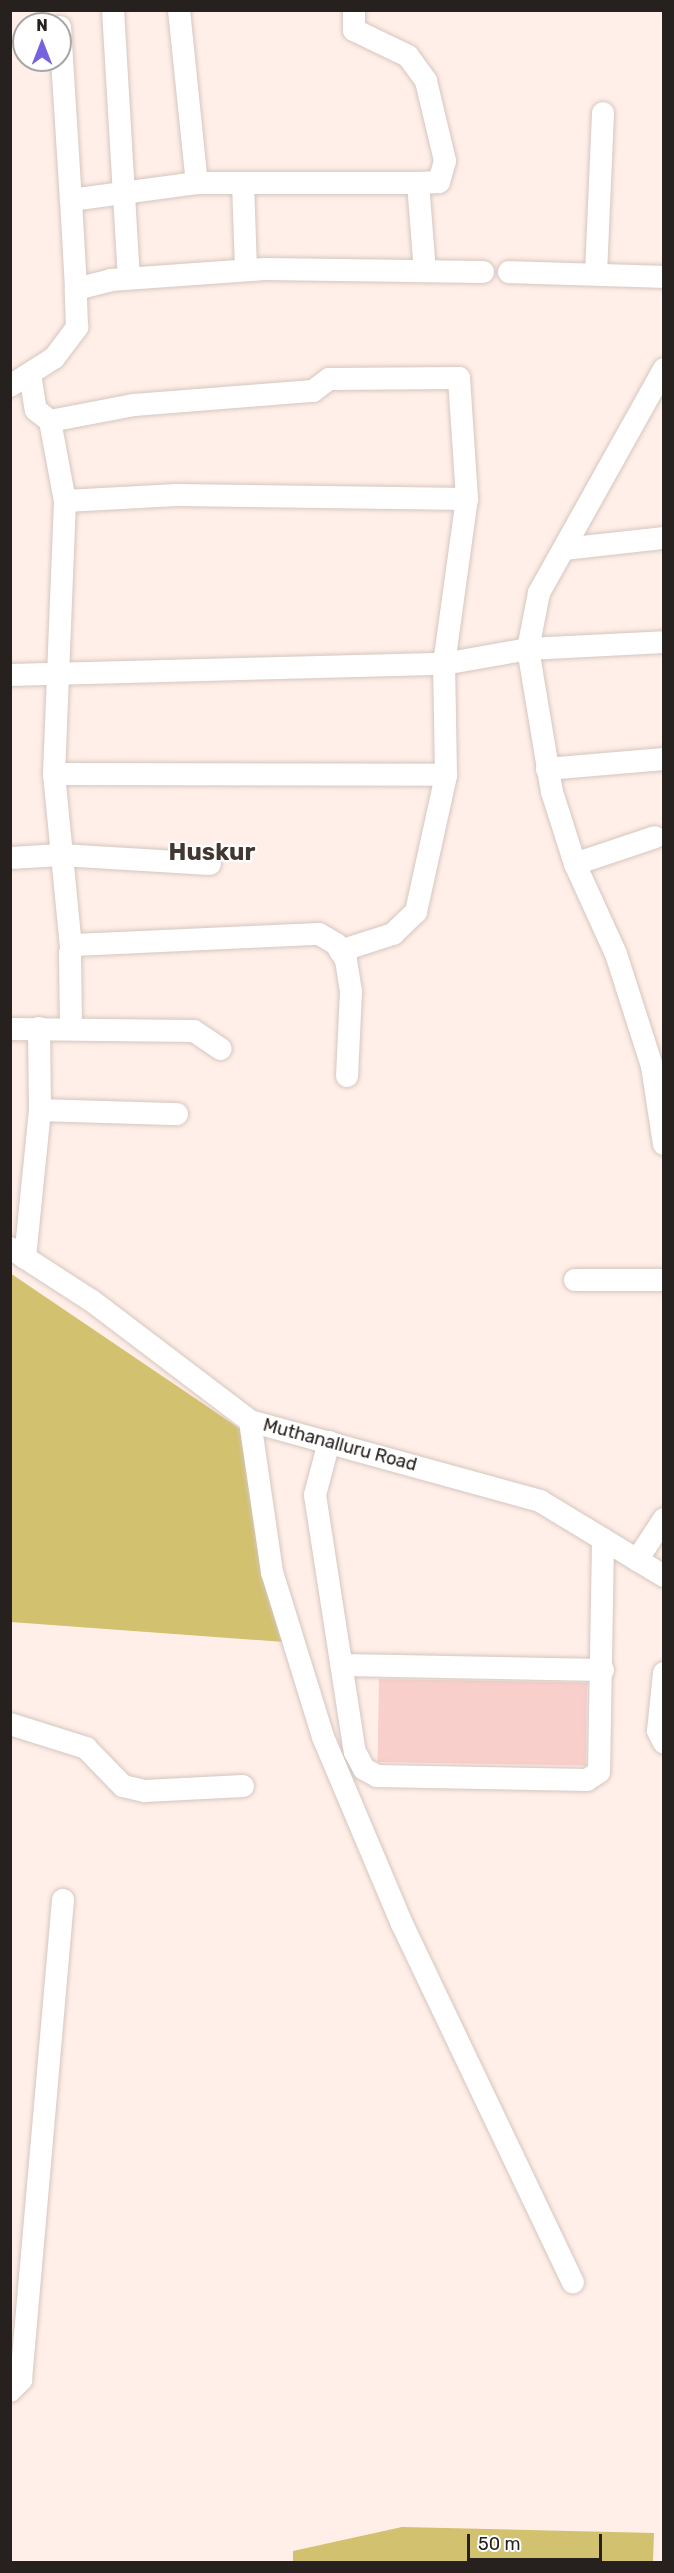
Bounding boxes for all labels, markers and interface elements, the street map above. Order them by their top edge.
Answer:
north arrow [12,12,72,72]
text: N [36,16,48,35]
district label: Huskur [169,839,255,867]
street label: Muthanalluru Road [261,1414,419,1476]
scale bar [470,2522,605,2560]
text: 50 m [478,2533,521,2555]

